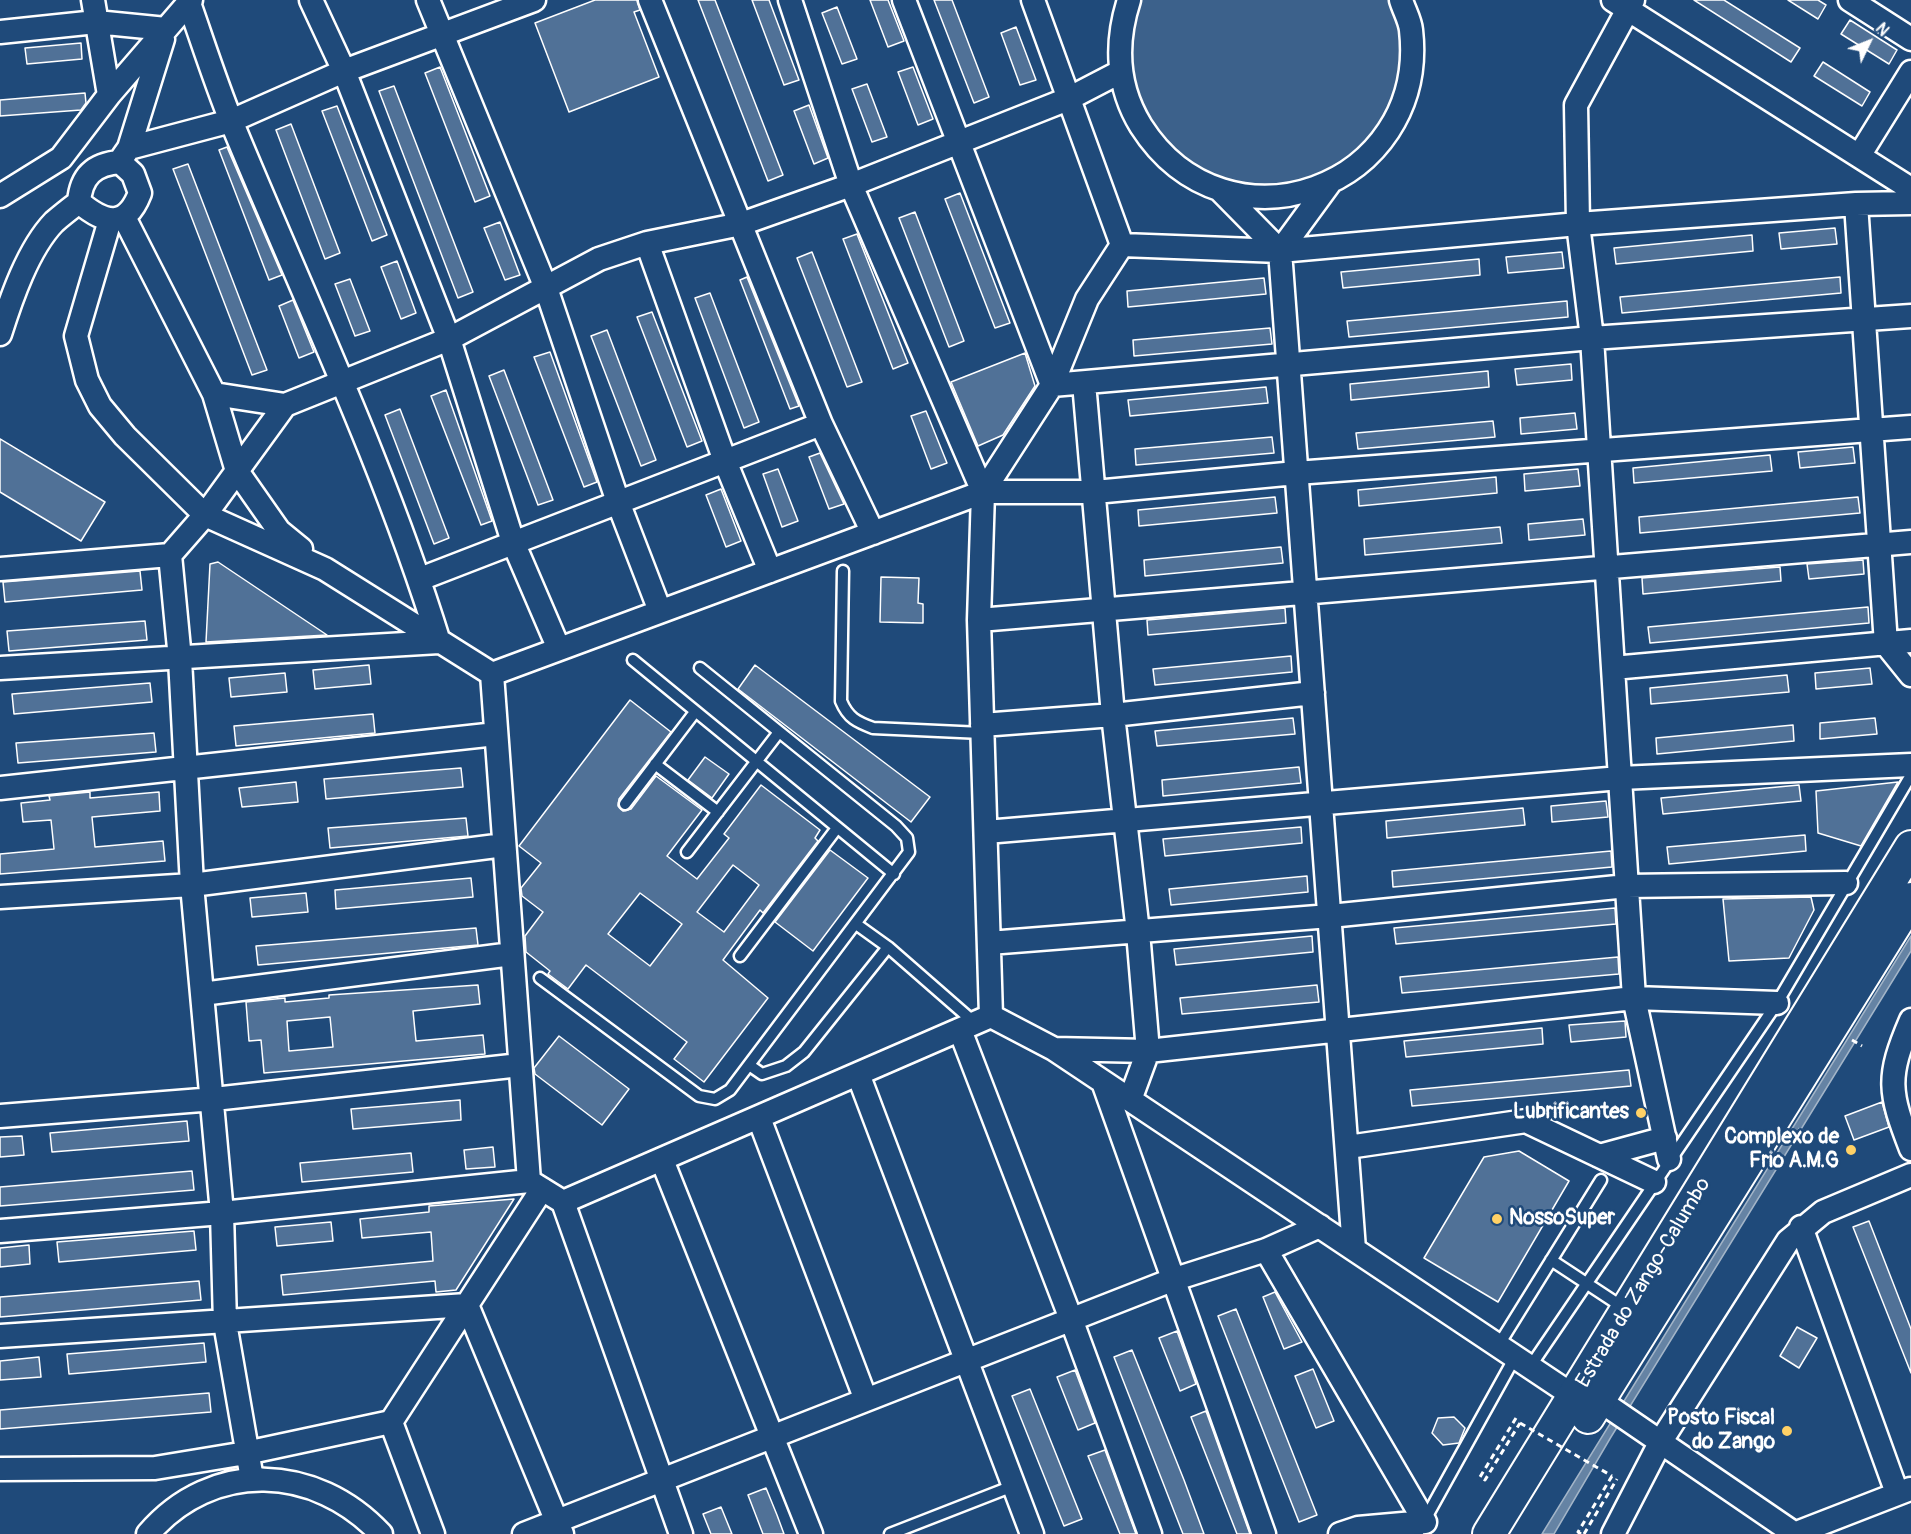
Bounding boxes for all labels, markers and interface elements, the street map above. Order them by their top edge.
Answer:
north arrow [1839,12,1899,72]
text: N [1871,19,1893,40]
place label: Lubrificantes [1513,1100,1629,1126]
marker: Lubrificantes [1634,1106,1648,1120]
place label: Complexo de Frio A.M.G [1724,1125,1839,1175]
marker: Complexo de Frio A.M.G [1844,1143,1858,1157]
street label: Estrada do Zango-Calumbo [1571,1173,1717,1393]
place label: NossoSuper [1509,1206,1615,1232]
marker: NossoSuper [1490,1212,1504,1226]
place label: Posto Fiscal do Zango [1667,1406,1775,1456]
marker: Posto Fiscal do Zango [1780,1424,1794,1438]

